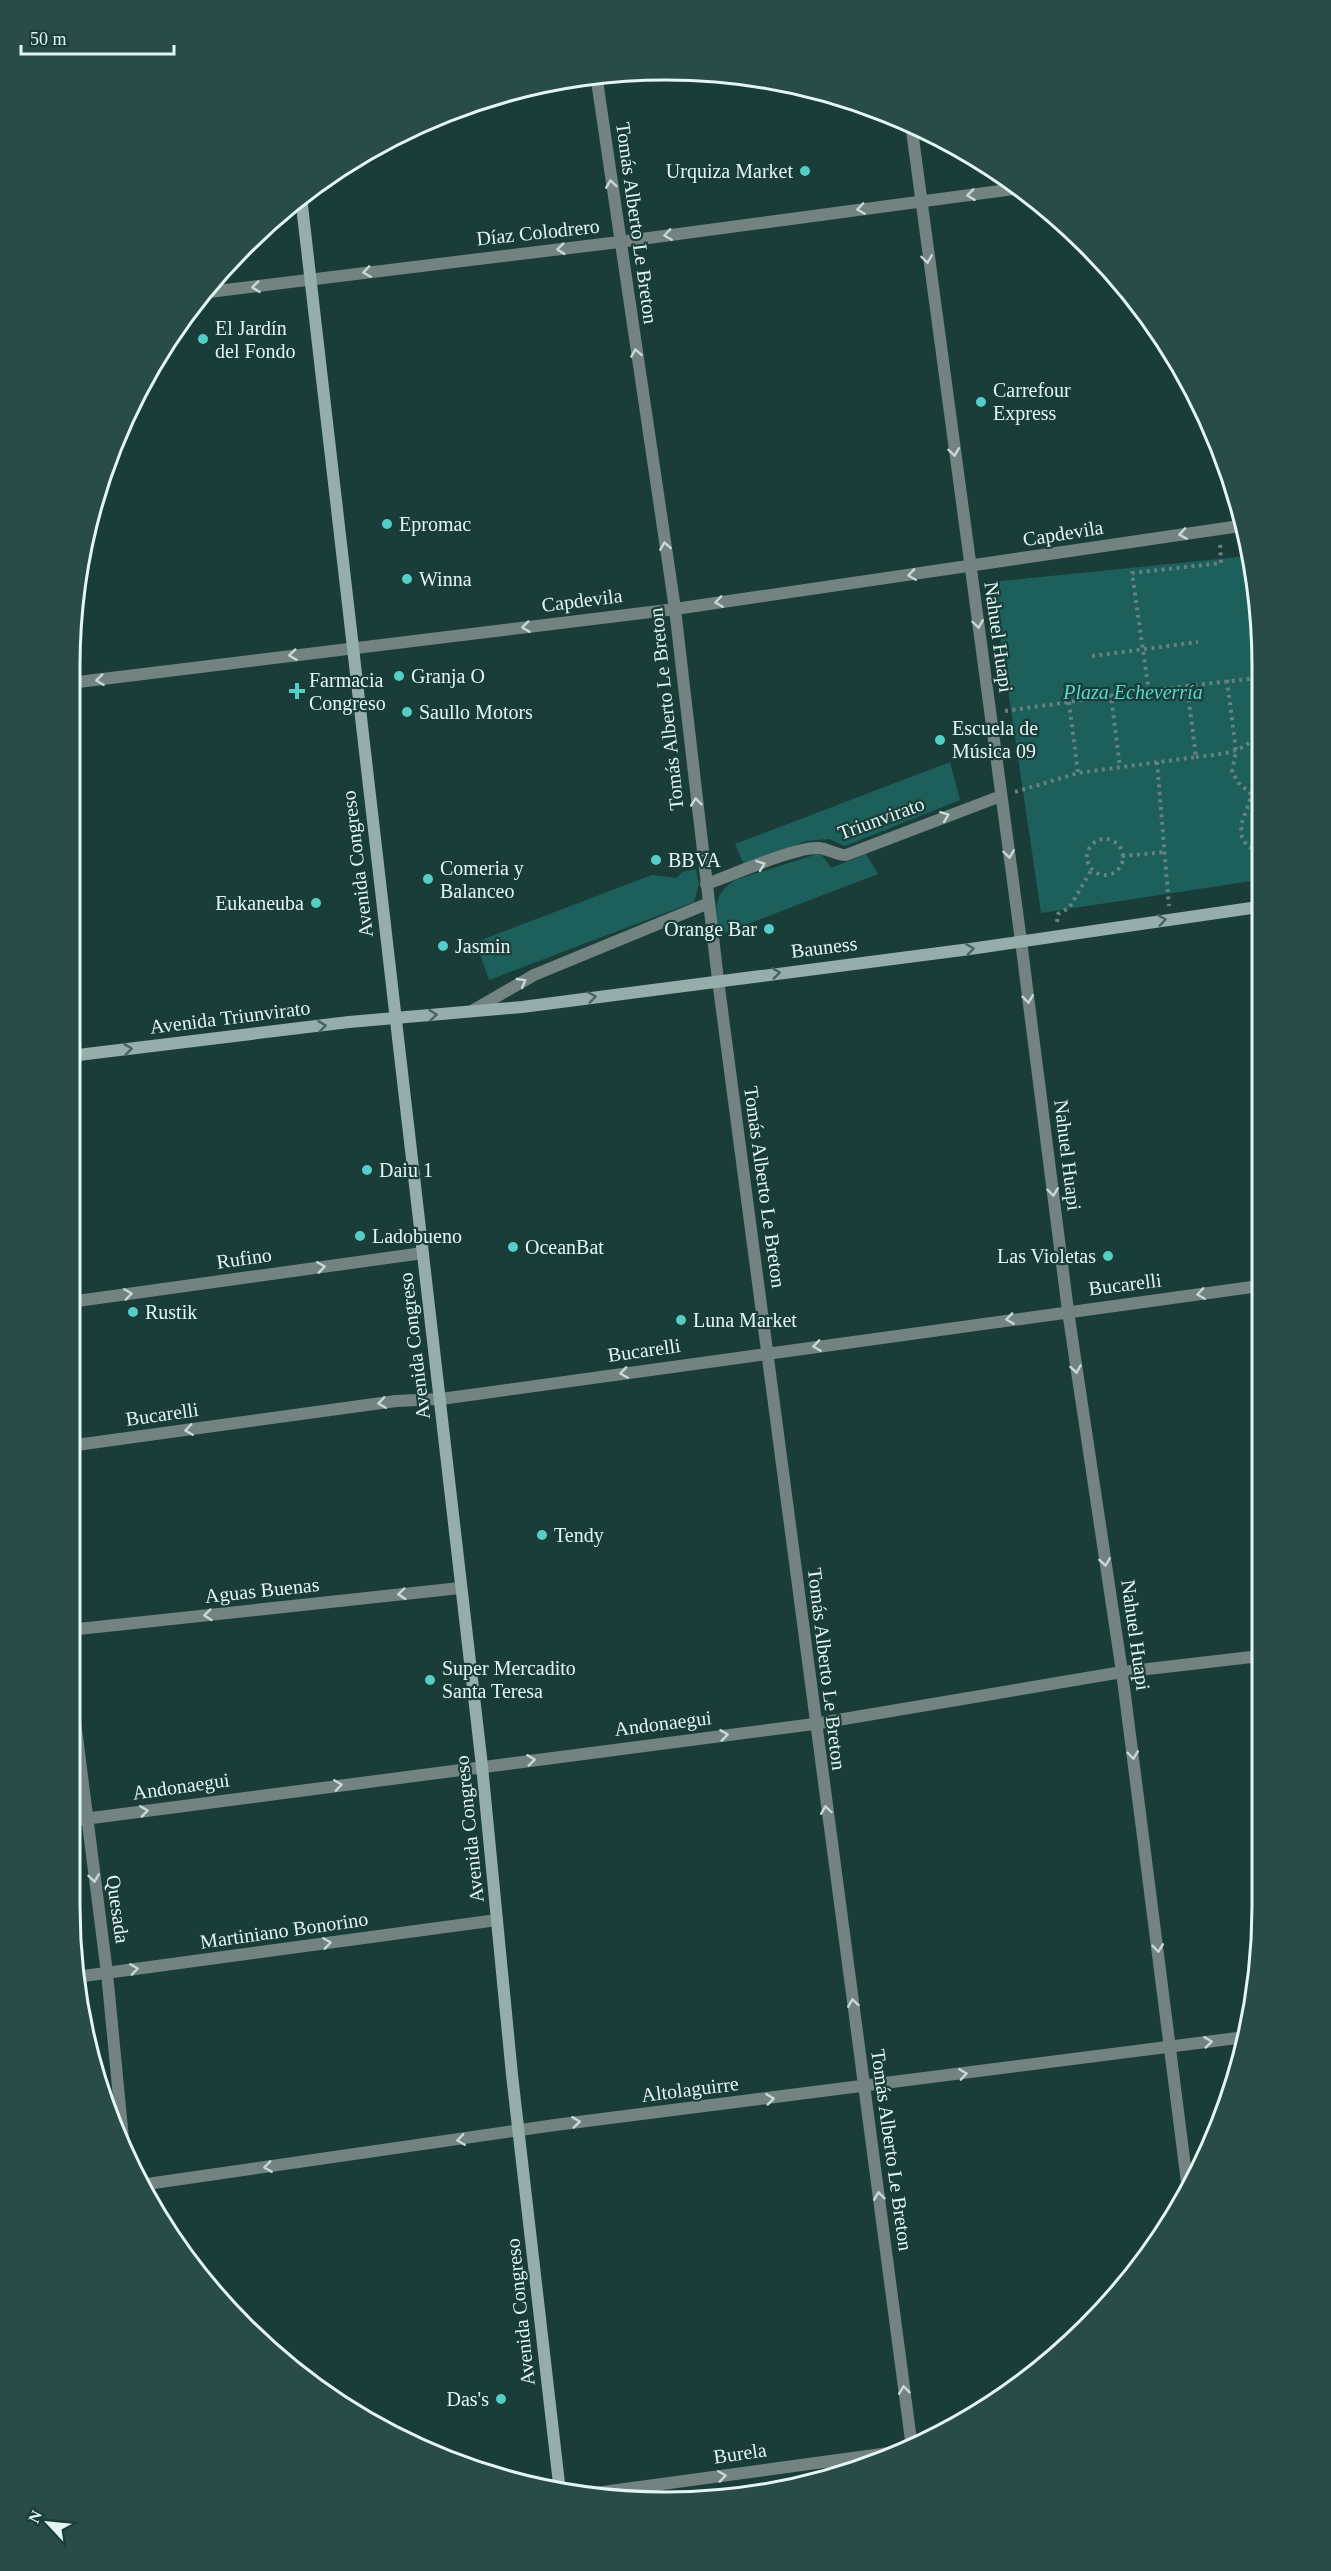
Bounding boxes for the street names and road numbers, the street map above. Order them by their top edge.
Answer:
street label: Tomás Alberto Le Breton [612,121,662,325]
street label: Díaz Colodrero [475,215,601,249]
street label: Capdevila [1021,516,1105,551]
street label: Nahuel Huapi [979,580,1018,694]
street label: Capdevila [540,584,624,617]
street label: Tomás Alberto Le Breton [644,607,688,811]
street label: Avenida Congreso [337,789,378,939]
street label: Triunvirato [835,792,927,844]
street label: Bauness [790,932,859,962]
street label: Avenida Triunvirato [149,996,311,1038]
street label: Tomás Alberto Le Breton [740,1085,790,1289]
street label: Nahuel Huapi [1049,1098,1086,1212]
street label: Rufino [215,1243,273,1273]
street label: Bucarelli [1087,1269,1163,1299]
street label: Avenida Congreso [394,1271,435,1421]
street label: Bucarelli [606,1334,682,1366]
street label: Bucarelli [124,1398,200,1430]
street label: Tomás Alberto Le Breton [804,1567,850,1771]
street label: Aguas Buenas [204,1573,321,1608]
street label: Nahuel Huapi [1116,1578,1155,1692]
street label: Andonaegui [613,1706,713,1741]
street label: Avenida Congreso [450,1754,489,1904]
street label: Andonaegui [131,1768,232,1805]
street label: Quesada [102,1873,134,1945]
street label: Martiniano Bonorino [199,1907,369,1953]
street label: Tomás Alberto Le Breton [867,2048,917,2252]
street label: Altolaguirre [640,2072,740,2107]
street label: Avenida Congreso [501,2237,540,2387]
street label: Burela [712,2438,768,2468]

